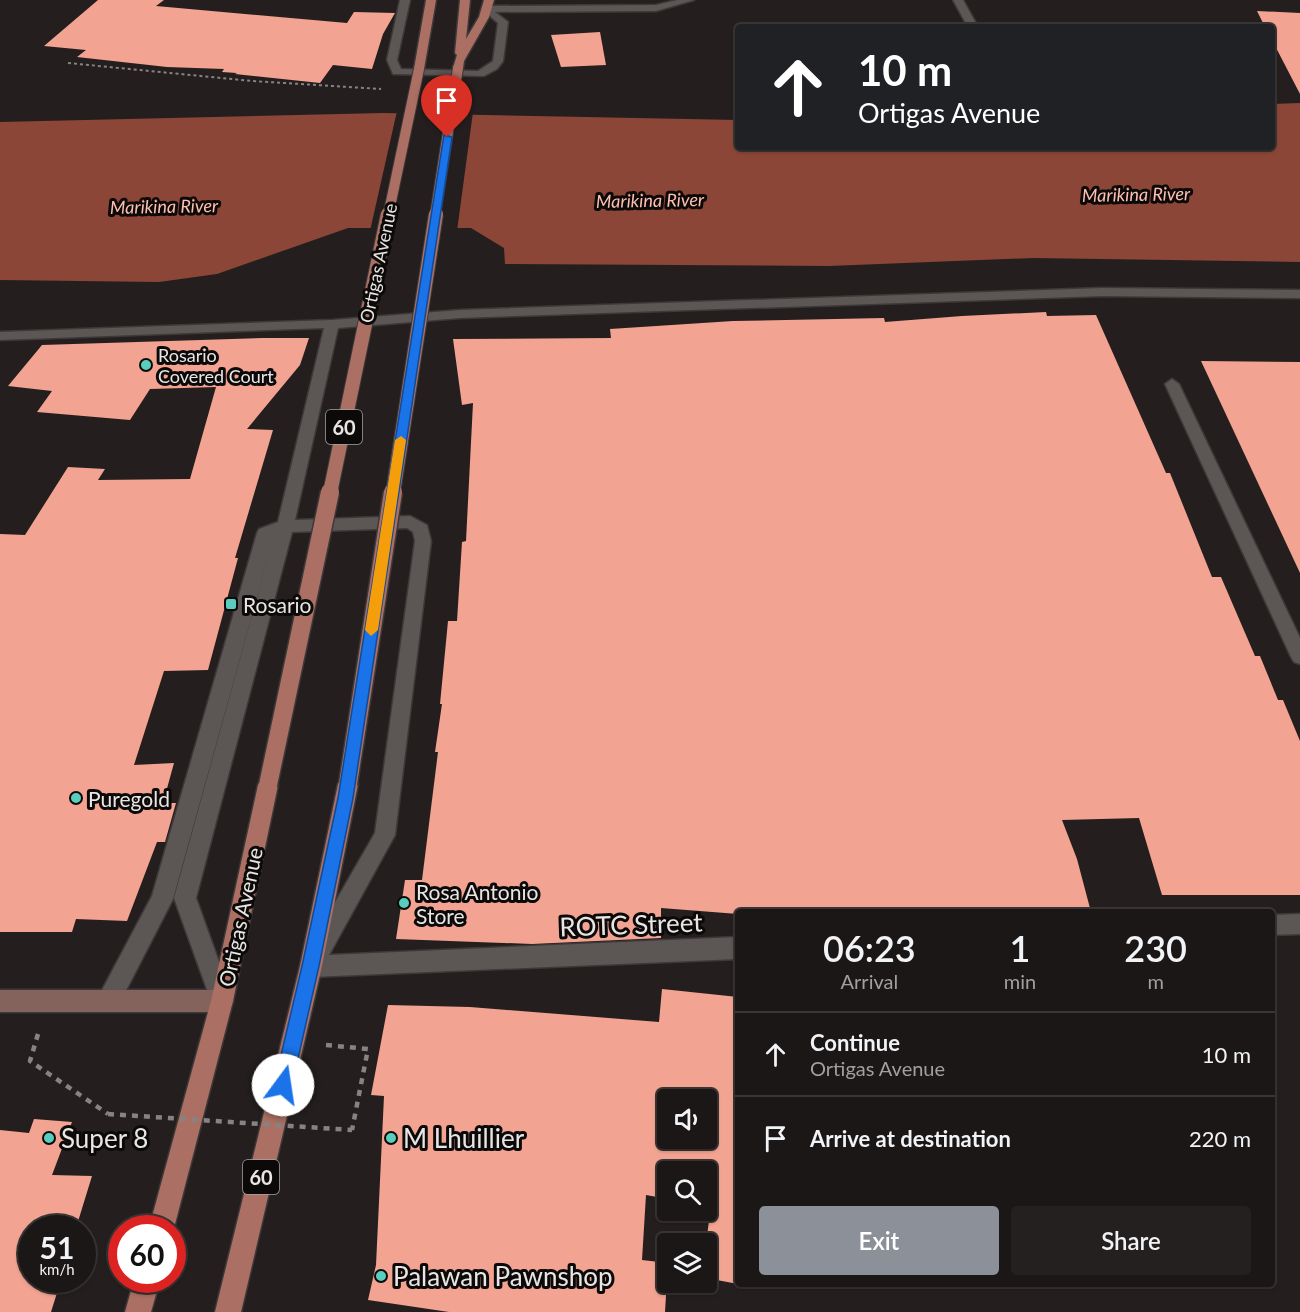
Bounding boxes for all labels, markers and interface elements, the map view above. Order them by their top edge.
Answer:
text: 10 m [858,45,952,95]
icon: ahead [759,48,837,126]
pin [421,75,472,137]
icon: arrive [430,84,463,117]
text: Ortigas Avenue [858,96,1040,129]
water label: Marikina River [1082,182,1191,206]
water label: Marikina River [596,188,705,212]
water label: Marikina River [110,194,219,218]
street label: Ortigas Avenue [355,201,401,325]
place label: Rosario Covered Court [158,344,274,387]
marker: Rosario Covered Court [139,358,153,372]
road number: 60 [326,410,362,444]
place label: Rosario [243,592,312,617]
marker: Rosario [224,597,238,611]
place label: Puregold [88,786,170,811]
marker: Puregold [69,791,83,805]
street label: Ortigas Avenue [213,845,267,989]
place label: Rosa Antonio Store [416,879,538,928]
marker: Rosa Antonio Store [397,896,411,910]
street label: ROTC Street [559,905,704,942]
text: 06:23 [823,926,916,970]
text: 1 [1010,926,1030,970]
text: 230 [1124,926,1187,970]
text: Arrival [841,969,898,993]
text: min [1004,969,1036,993]
text: m [1147,969,1164,993]
text: Continue [810,1029,900,1056]
icon: ahead [759,1038,792,1071]
text: 10 m [1202,1041,1251,1068]
position arrow [251,1053,315,1117]
text: Ortigas Avenue [810,1056,945,1080]
map controls [657,1089,717,1293]
button: sound [657,1089,717,1149]
place label: Super 8 [61,1122,148,1154]
place label: M Lhuillier [403,1122,525,1154]
icon: arrive [759,1122,792,1155]
text: Arrive at destination [810,1125,1011,1152]
text: 220 m [1189,1125,1251,1152]
marker: Super 8 [42,1131,56,1145]
marker: M Lhuillier [384,1131,398,1145]
road number: 60 [243,1160,279,1194]
button: search [657,1161,717,1221]
button: Exit [759,1206,999,1275]
button: Share [1011,1206,1251,1275]
speed limit sign: 60 [108,1215,186,1293]
text: 51 [40,1229,74,1265]
button: layers [657,1233,717,1293]
text: km/h [39,1260,75,1278]
place label: Palawan Pawnshop [393,1260,613,1292]
marker: Palawan Pawnshop [374,1269,388,1283]

